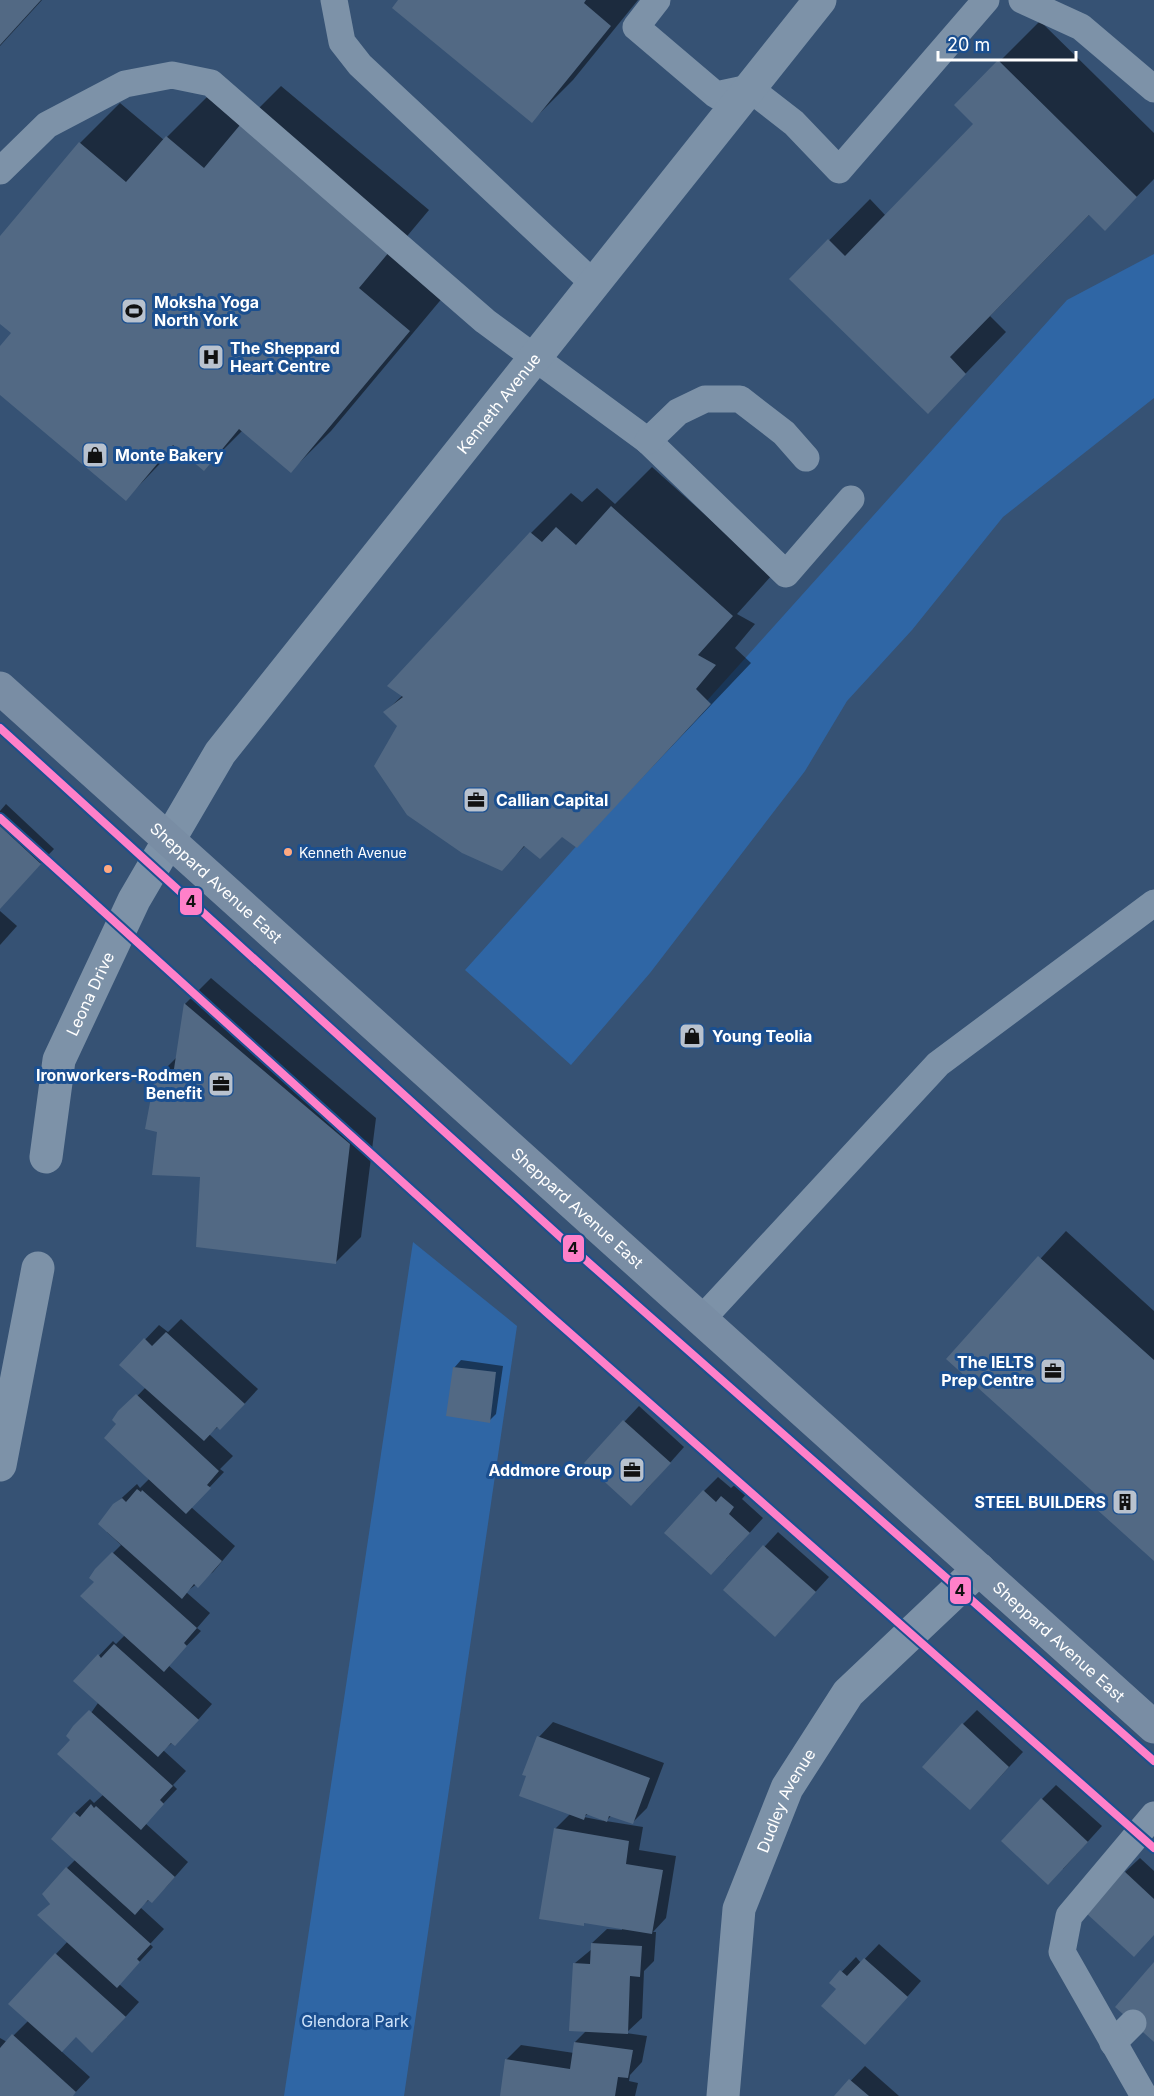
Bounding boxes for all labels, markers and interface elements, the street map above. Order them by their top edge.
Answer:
scale bar [938,24,1076,62]
text: 20 m [947,34,990,55]
place label: Moksha Yoga North York [154,292,259,330]
sports icon: Moksha Yoga North York [119,296,149,326]
place label: The Sheppard Heart Centre [230,338,340,376]
hospital icon: The Sheppard Heart Centre [196,342,226,372]
street label: Kenneth Avenue [452,349,545,458]
shop icon: Monte Bakery [80,440,110,470]
place label: Monte Bakery [115,445,224,465]
office icon: Callian Capital [461,785,491,815]
place label: Callian Capital [496,790,608,810]
street label: Sheppard Avenue East [146,818,286,947]
place label: Kenneth Avenue [299,844,407,861]
marker: Kenneth Avenue [282,846,294,858]
unlabelled marker [102,863,114,875]
line badge: 4 [179,887,203,916]
text: 4 [186,891,197,911]
street label: Leona Drive [62,949,118,1039]
shop icon: Young Teolia [677,1021,707,1051]
place label: Young Teolia [712,1026,812,1046]
place label: Ironworkers-Rodmen Benefit [36,1065,202,1103]
office icon: Ironworkers-Rodmen Benefit [206,1069,236,1099]
street label: Sheppard Avenue East [507,1143,648,1272]
line badge: 4 [562,1234,585,1263]
text: 4 [568,1238,579,1258]
place label: The IELTS Prep Centre [941,1352,1034,1390]
office icon: The IELTS Prep Centre [1038,1356,1068,1386]
office icon: Addmore Group [617,1455,647,1485]
place label: Addmore Group [488,1460,612,1480]
building icon: STEEL BUILDERS [1110,1487,1140,1517]
place label: STEEL BUILDERS [974,1492,1106,1512]
line badge: 4 [949,1576,972,1605]
street label: Sheppard Avenue East [989,1577,1129,1706]
text: 4 [955,1580,966,1600]
street label: Dudley Avenue [752,1745,820,1855]
park label: Glendora Park [301,2011,409,2031]

